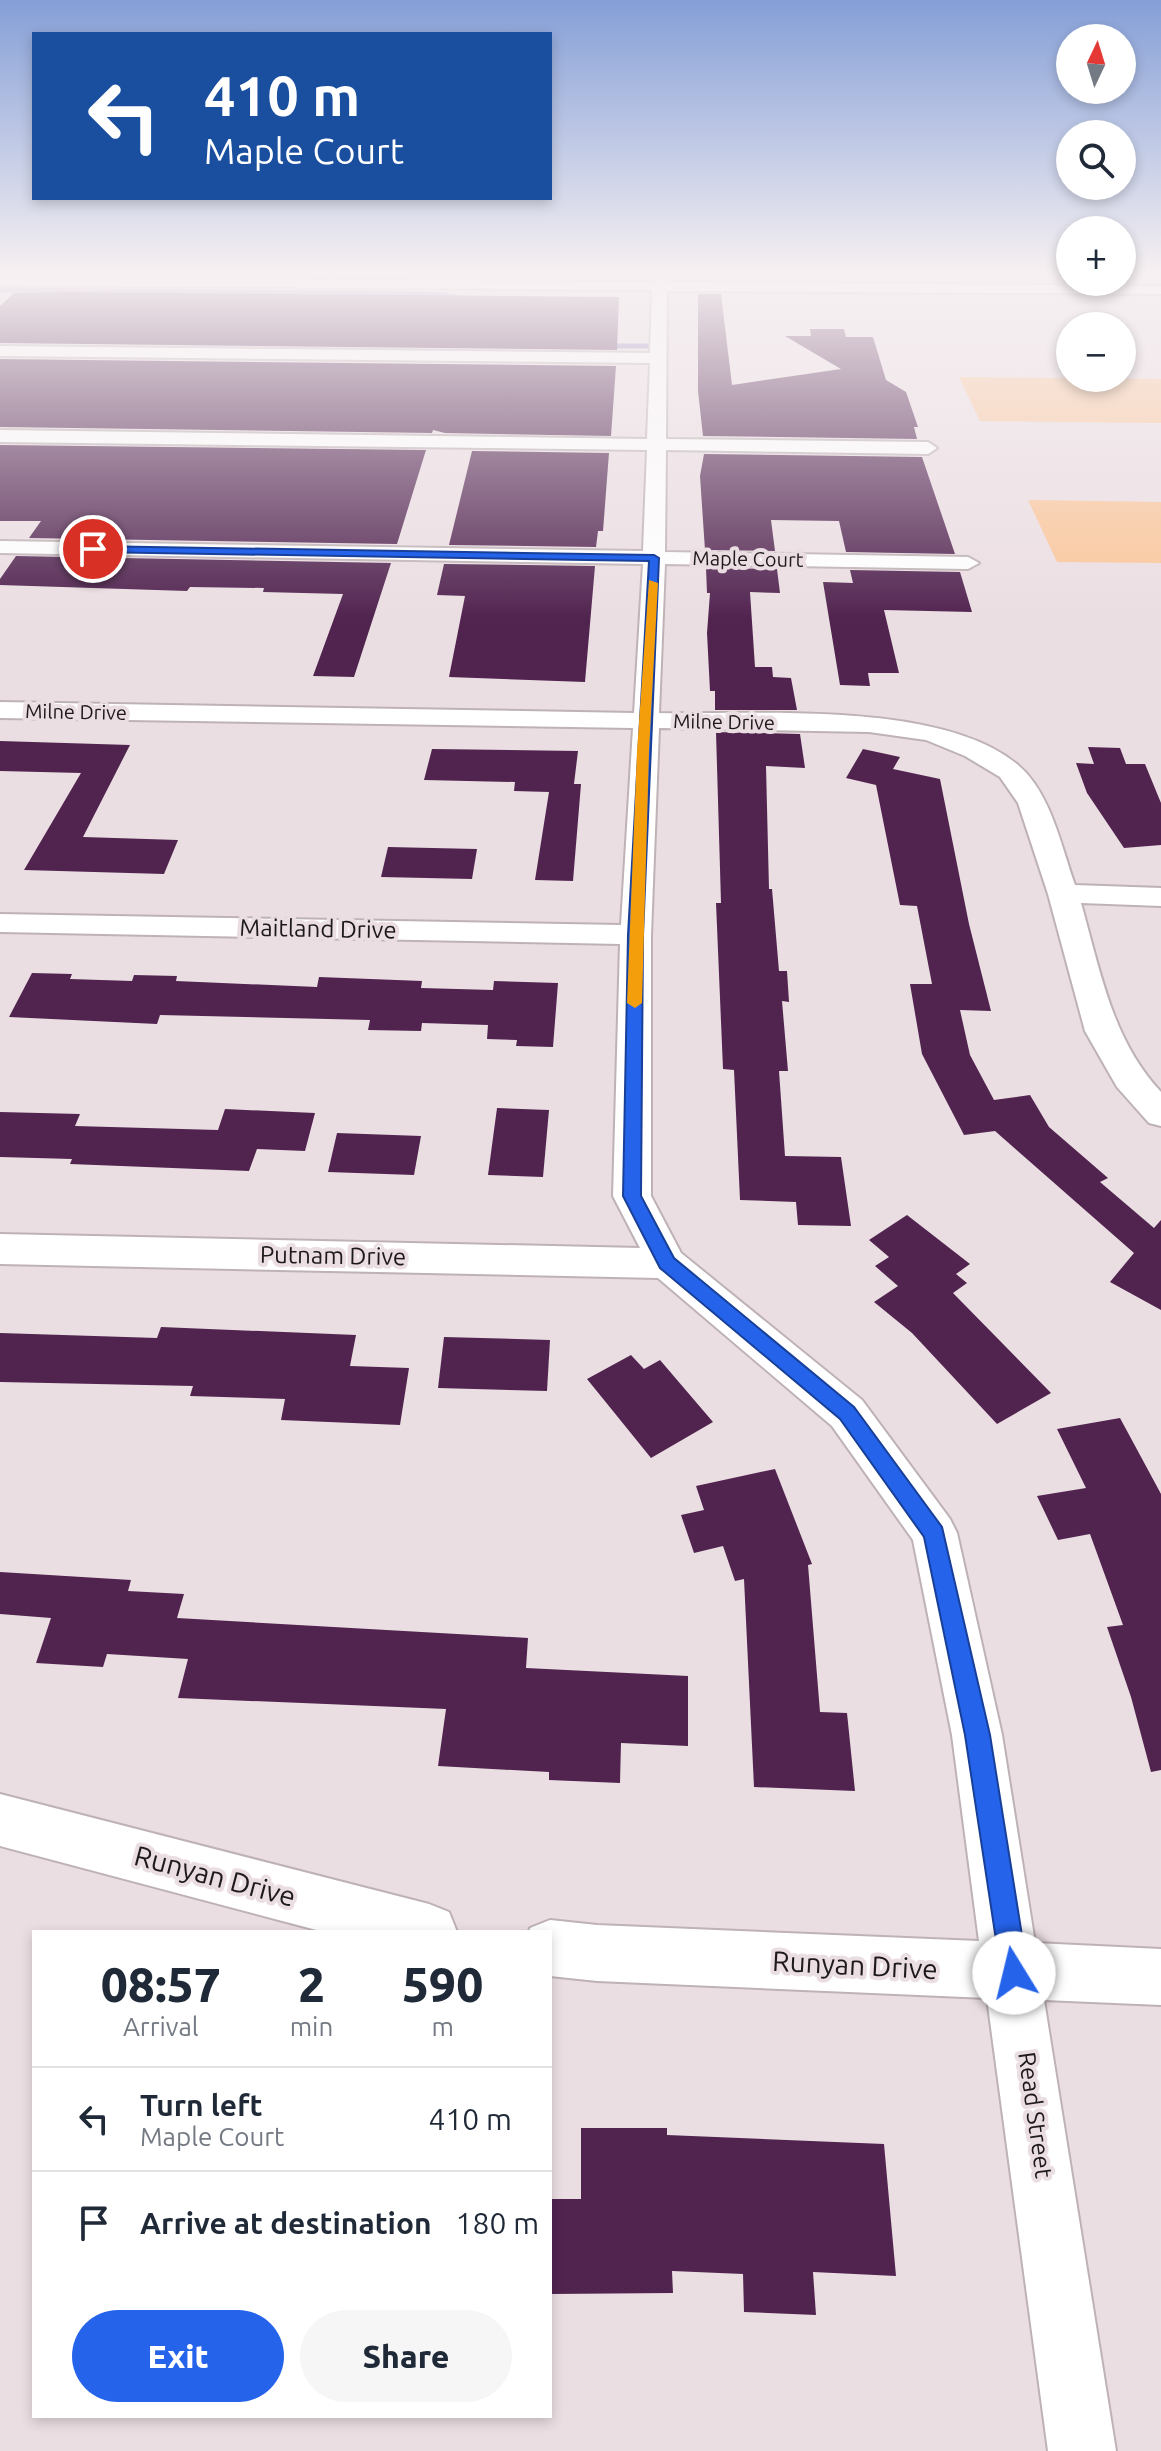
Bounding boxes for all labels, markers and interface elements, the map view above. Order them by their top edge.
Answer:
north arrow [1056,24,1136,104]
map controls [1056,24,1136,392]
icon: left [72,64,176,168]
text: 410 m [204,64,360,127]
button: search [1056,120,1136,200]
text: Maple Court [204,130,404,171]
button: + [1056,216,1136,296]
button: − [1056,312,1136,392]
pin [59,515,127,583]
icon: arrive [71,527,115,571]
street label: Maple Court [692,546,804,571]
street label: Milne Drive [25,699,127,724]
street label: Milne Drive [673,709,775,734]
street label: Maitland Drive [239,914,397,943]
street label: Putnam Drive [260,1241,406,1270]
street label: Runyan Drive [131,1839,299,1912]
position arrow [972,1931,1056,2015]
street label: Runyan Drive [772,1945,939,1984]
text: 08:57 [101,1957,221,2011]
text: 2 [298,1957,325,2011]
text: 590 [402,1957,483,2011]
text: Arrival [123,2012,199,2041]
text: min [290,2012,333,2041]
text: m [431,2012,454,2041]
street label: Read Street [1013,2050,1058,2180]
text: Turn left [140,2088,262,2122]
icon: left [72,2097,116,2141]
text: 410 m [428,2102,512,2136]
text: Maple Court [140,2122,284,2151]
icon: arrive [72,2201,116,2245]
text: Arrive at destination [140,2206,432,2240]
text: 180 m [456,2206,539,2240]
button: Exit [72,2310,284,2402]
button: Share [300,2310,512,2402]

